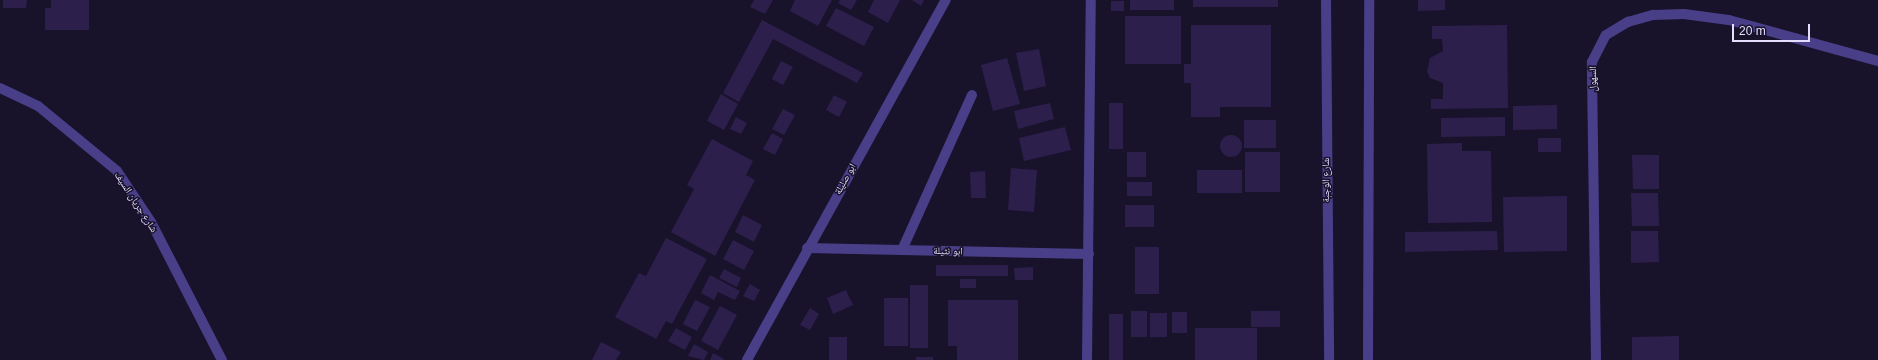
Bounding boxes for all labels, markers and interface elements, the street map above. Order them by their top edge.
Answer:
scale bar [1734,16,1812,42]
text: 20 m [1739,24,1766,38]
street label: السهول [1587,66,1599,92]
street label: شارع الوجبة [1320,158,1332,202]
street label: ابو صليلة [832,161,858,197]
street label: شارع جريان السيف [112,170,160,234]
street label: ابو نثيلة [933,245,963,257]

